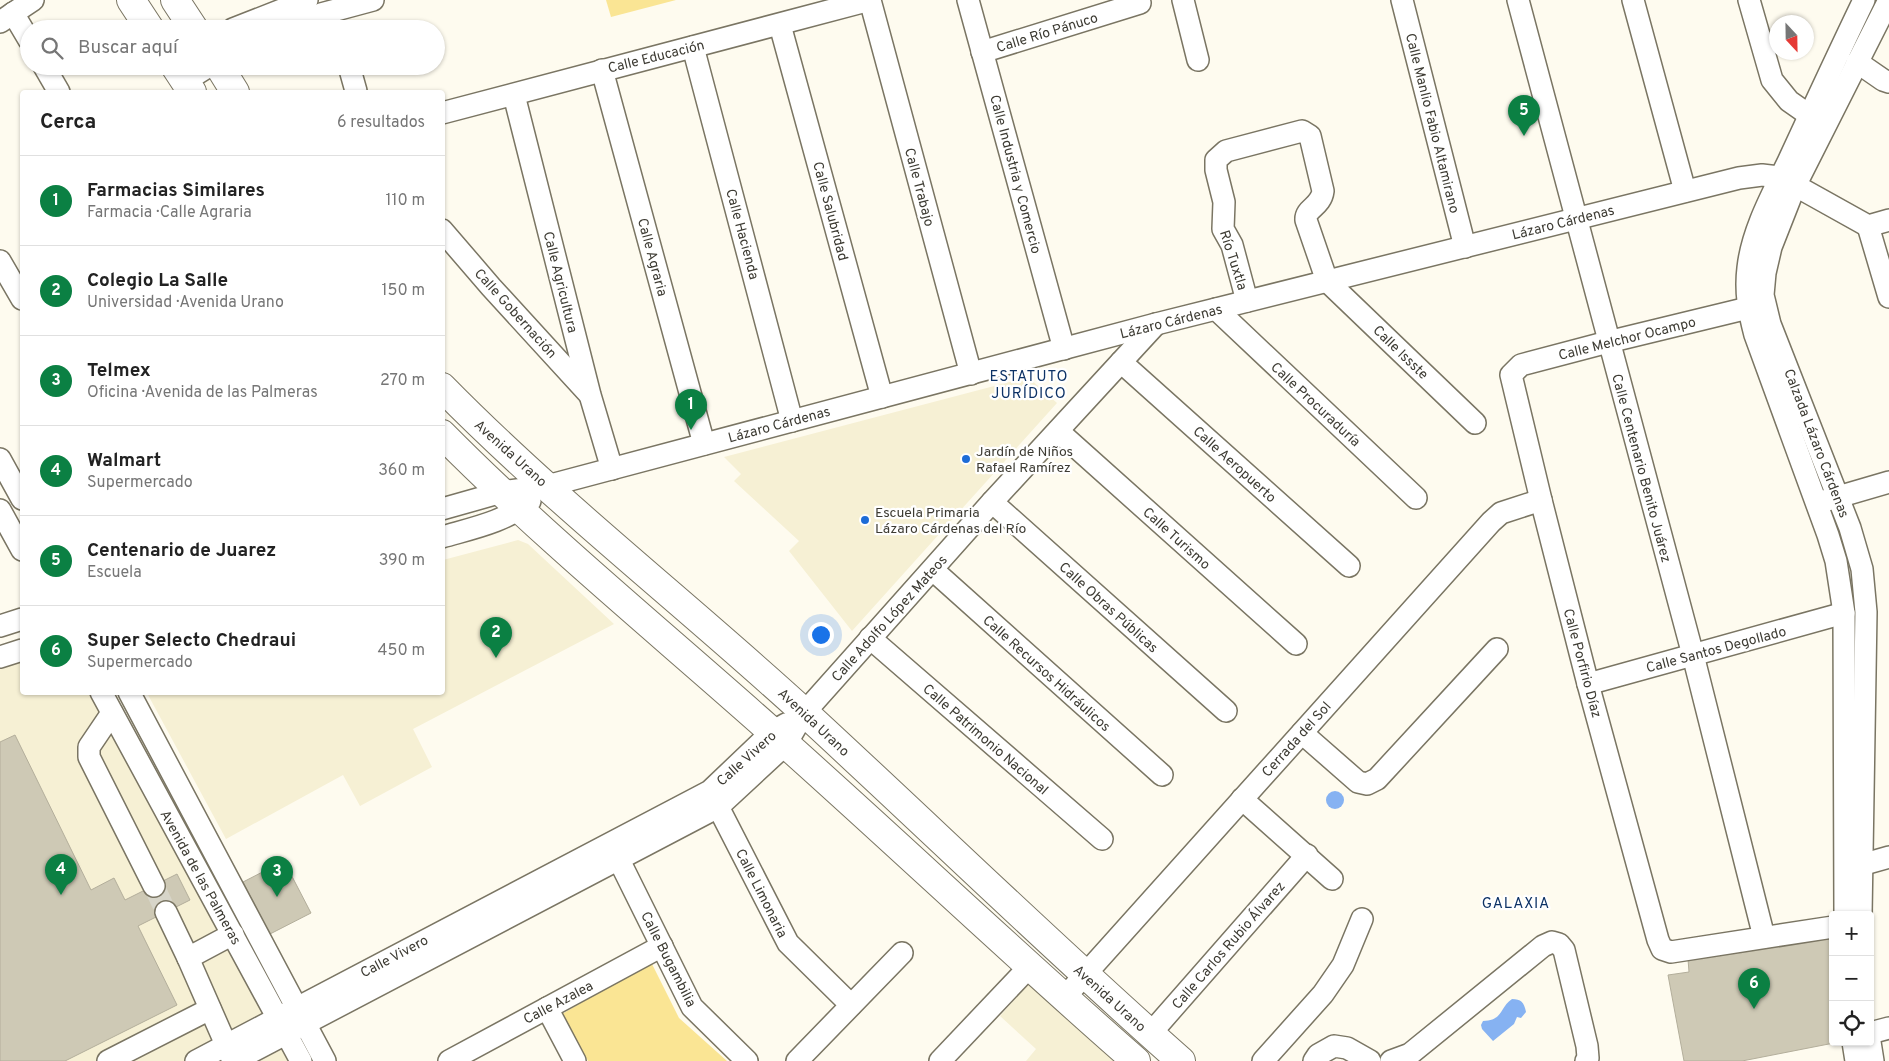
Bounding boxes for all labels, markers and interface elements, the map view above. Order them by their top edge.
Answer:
street label: Calle Río Pánuco [995,10,1100,57]
north arrow [1769,15,1814,60]
search box [20,20,445,75]
street label: Calle Manlio Fabio Altamirano [1401,31,1462,215]
icon: search [38,34,66,62]
text: Buscar aquí [78,36,178,60]
street label: Calle Educación [606,37,706,78]
street label: Calle Industria y Comercio [985,93,1044,256]
pin: 5 [1508,95,1540,136]
text: Cerca [40,109,96,136]
text: 6 resultados [337,113,425,133]
street label: Calle Trabajo [900,146,937,229]
street label: Calle Salubridad [808,160,851,263]
text: Farmacias Similares [87,179,265,203]
street label: Calle Hacienda [721,187,762,282]
text: 1 [53,191,59,211]
text: 110 m [385,191,425,211]
text: Farmacia · Calle Agraria [87,203,252,223]
street label: Lázaro Cárdenas [1510,203,1616,244]
street label: Calle Agraria [633,216,670,298]
street label: Río Tuxtla [1215,228,1250,293]
street label: Calle Agricultura [539,230,580,335]
street label: Calle Gobernación [470,266,560,362]
text: Colegio La Salle [87,269,228,293]
text: 2 [51,281,61,301]
text: 150 m [382,281,425,301]
text: Universidad · Avenida Urano [87,293,284,313]
street label: Lázaro Cárdenas [1118,302,1224,343]
street label: Calle Melchor Ocampo [1557,314,1698,365]
street label: Calle Issste [1369,322,1431,384]
text: Telmex [87,359,151,383]
street label: Calle Procuraduría [1267,359,1363,451]
street label: Calzada Lázaro Cárdenas [1779,367,1852,520]
district label: ESTATUTO JURÍDICO [989,368,1069,404]
text: 3 [51,371,61,391]
text: 270 m [380,371,425,391]
street label: Calle Centenario Benito Juárez [1607,372,1674,565]
text: Oficina · Avenida de las Palmeras [87,383,318,403]
pin: 1 [675,389,707,430]
street label: Lázaro Cárdenas [726,404,832,447]
street label: Avenida Urano [470,417,550,491]
street label: Calle Aeropuerto [1189,423,1279,507]
place label: Jardín de Niños Rafael Ramírez [976,444,1073,477]
text: Walmart [87,449,161,473]
marker: Jardín de Niños Rafael Ramírez [960,453,972,465]
text: 4 [51,461,61,481]
text: 360 m [378,461,425,481]
text: Supermercado [87,473,193,493]
street label: Calle Turismo [1139,504,1213,574]
place label: Escuela Primaria Lázaro Cárdenas del Río [875,505,1026,538]
marker: Escuela Primaria Lázaro Cárdenas del Río [859,514,871,526]
text: Centenario de Juarez [87,539,276,563]
text: 5 [51,551,61,571]
text: 390 m [379,551,425,571]
street label: Calle Adolfo López Mateos [829,552,952,686]
street label: Calle Obras Públicas [1055,559,1161,657]
text: Escuela [87,563,142,583]
street label: Calle Porfirio Díaz [1559,607,1604,720]
street label: Calle Recursos Hidráulicos [979,612,1113,736]
pin: 2 [480,617,512,658]
your location [808,622,834,648]
street label: Calle Santos Degollado [1645,624,1788,677]
text: Super Selecto Chedraui [87,629,296,653]
text: 6 [51,641,61,661]
text: 450 m [378,641,425,661]
text: Supermercado [87,653,193,673]
street label: Calle Patrimonio Nacional [919,681,1051,799]
street label: Avenida Urano [774,686,852,761]
street label: Cerrada del Sol [1259,699,1335,781]
street label: Calle Vivero [714,728,780,790]
street label: Avenida de las Palmeras [156,807,244,948]
street label: Calle Limonaria [731,846,790,941]
pin: 4 [45,854,77,895]
pin: 3 [261,856,293,897]
street label: Calle Carlos Rubio Álvarez [1168,878,1289,1013]
district label: GALAXIA [1482,895,1550,914]
street label: Calle Bugambilia [636,909,699,1010]
map controls [1829,911,1874,1046]
button: + [1829,911,1874,956]
street label: Calle Vivero [358,932,432,982]
button: − [1829,956,1874,1001]
street label: Avenida Urano [1069,962,1149,1036]
pin: 6 [1738,968,1770,1009]
street label: Calle Azalea [521,978,596,1029]
button: locate [1829,1001,1874,1046]

